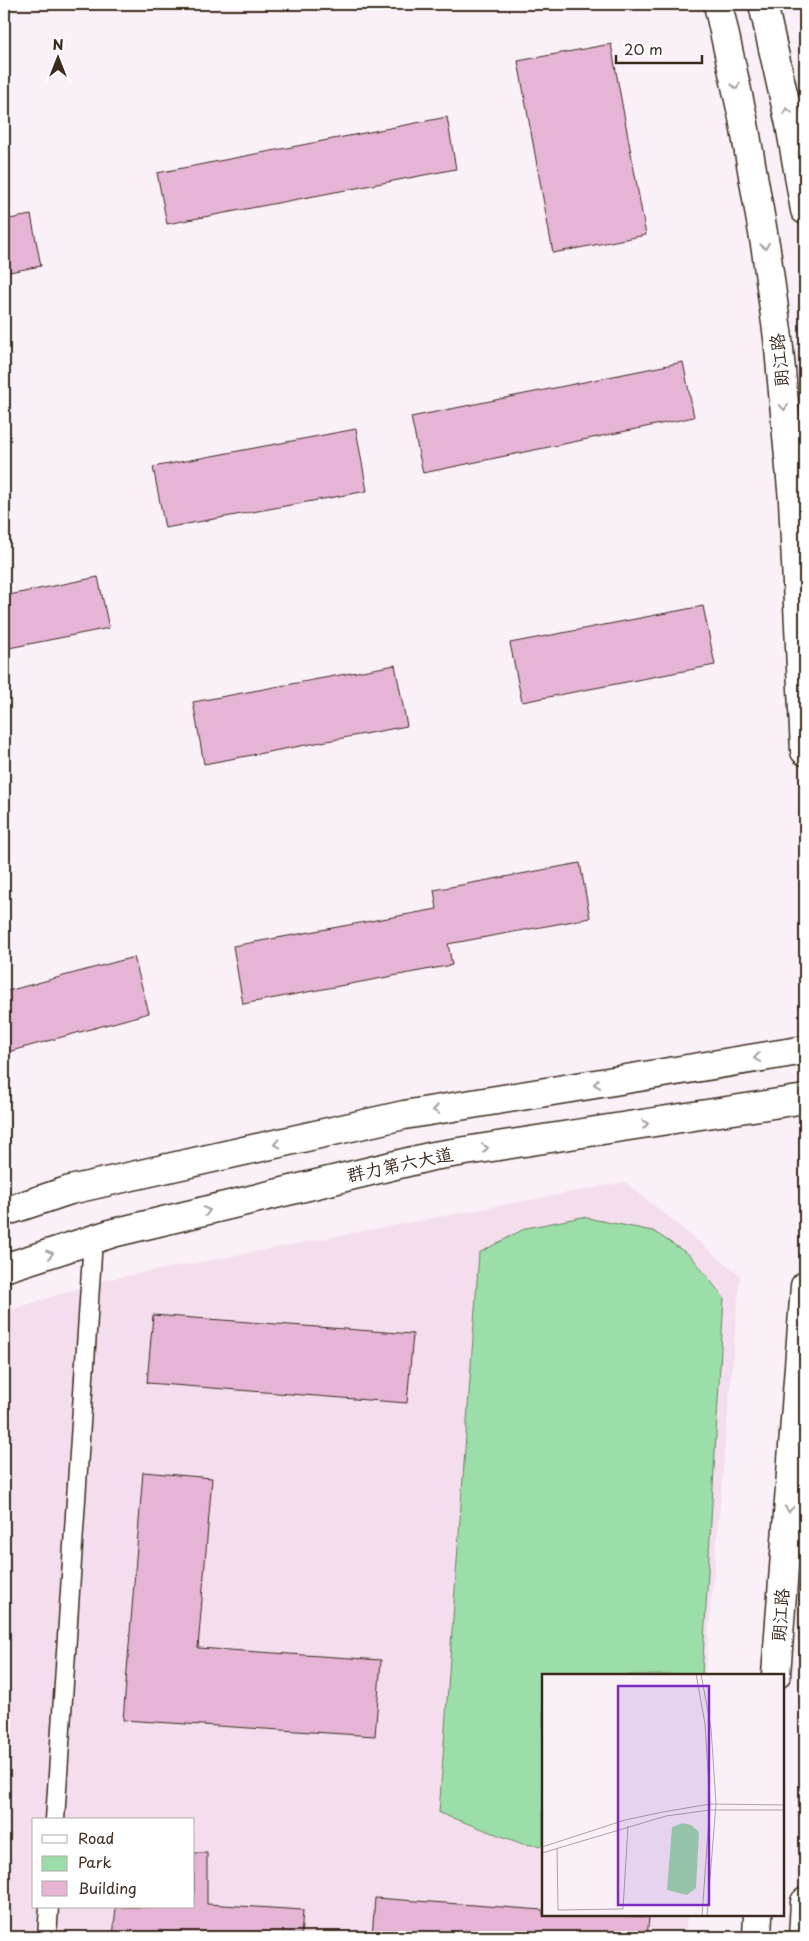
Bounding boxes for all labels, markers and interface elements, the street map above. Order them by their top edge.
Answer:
north arrow [32,32,82,82]
scale bar [616,32,703,64]
text: N [52,34,64,55]
text: 20 m [624,37,663,60]
one-way arrow [730,81,741,90]
one-way arrow [782,106,793,115]
one-way arrow [759,241,769,250]
street label: 朗江路 [762,332,795,388]
one-way arrow [778,403,789,411]
one-way arrow [753,1052,761,1063]
one-way arrow [592,1078,600,1089]
one-way arrow [432,1104,441,1114]
one-way arrow [641,1119,650,1129]
one-way arrow [273,1138,282,1148]
street label: 群力第六大道 [344,1139,455,1188]
one-way arrow [481,1143,489,1154]
one-way arrow [202,1206,211,1217]
one-way arrow [46,1249,54,1259]
one-way arrow [783,1506,794,1514]
street label: 朗江路 [764,1587,795,1643]
inset map [542,1674,784,1916]
legend [32,1818,195,1908]
text: Road [78,1826,114,1849]
text: Park [78,1850,112,1873]
text: Building [78,1876,137,1899]

